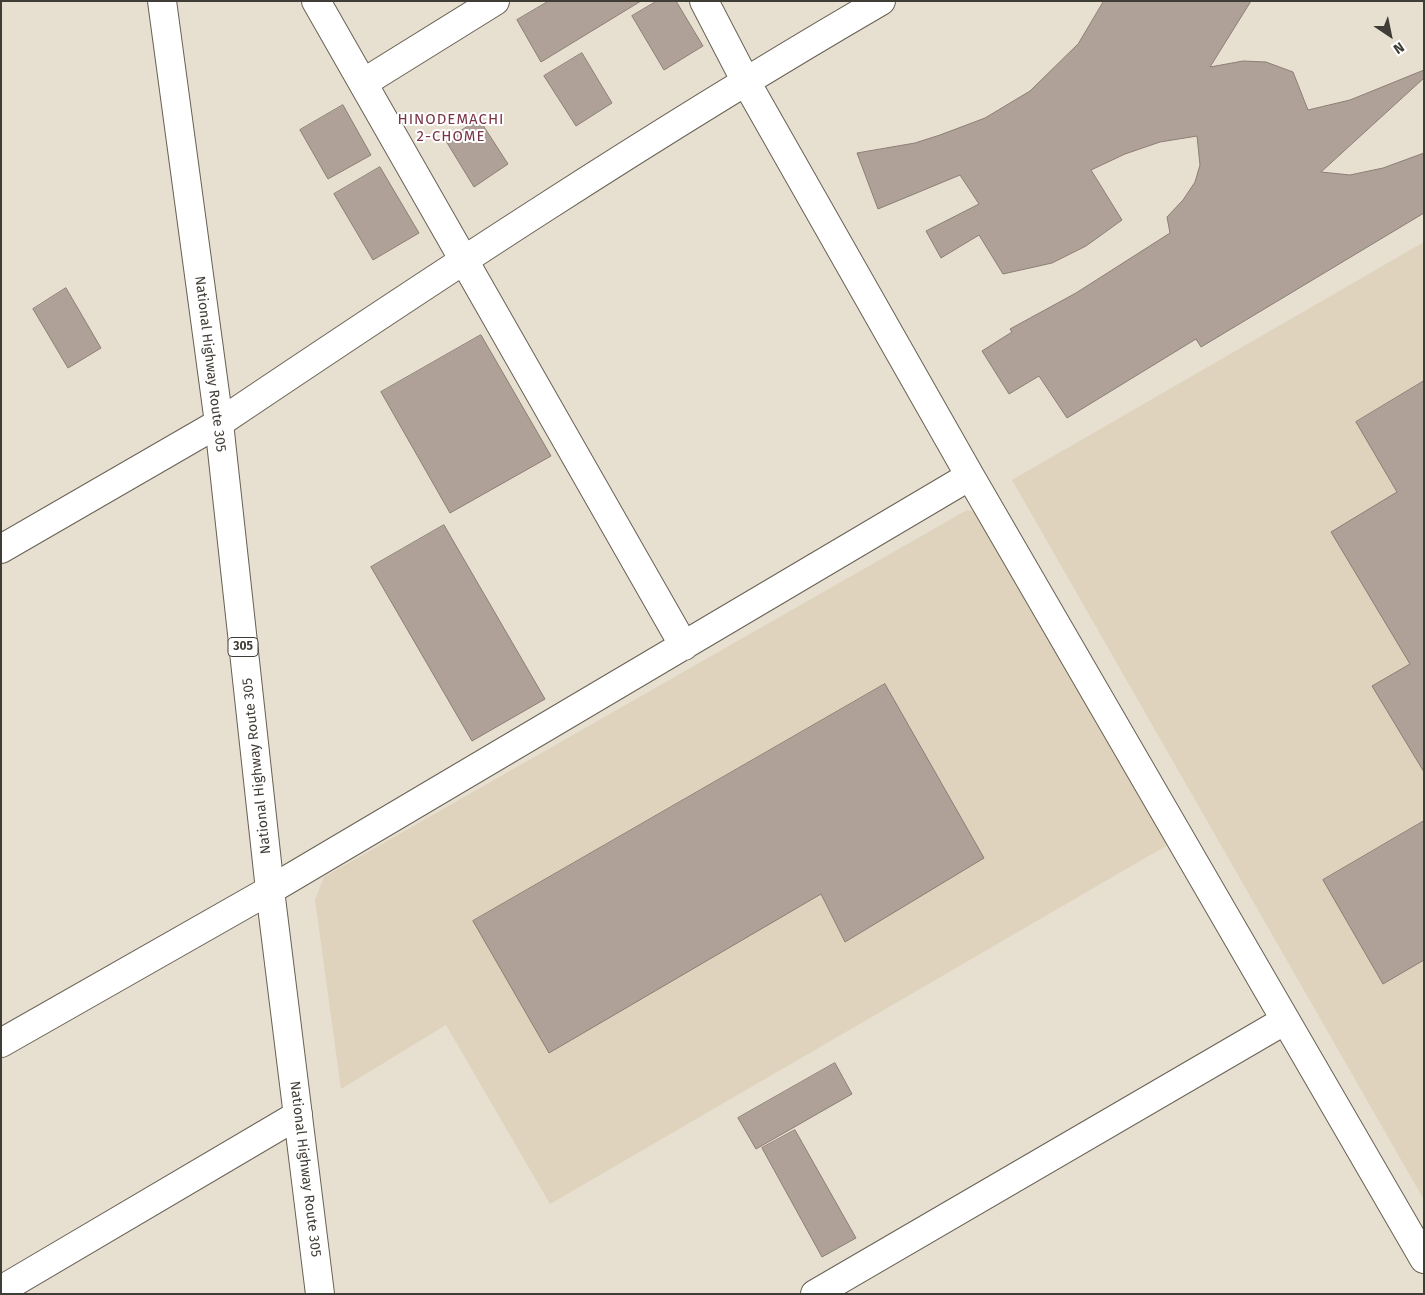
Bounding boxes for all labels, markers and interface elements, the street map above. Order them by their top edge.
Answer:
north arrow [1365,10,1415,60]
text: N [1390,38,1407,57]
district label: HINODEMACHI 2-CHOME [396,111,506,146]
street label: National Highway Route 305 [191,275,229,453]
road number: 305 [228,638,258,656]
street label: National Highway Route 305 [239,677,275,855]
street label: National Highway Route 305 [286,1080,324,1258]

